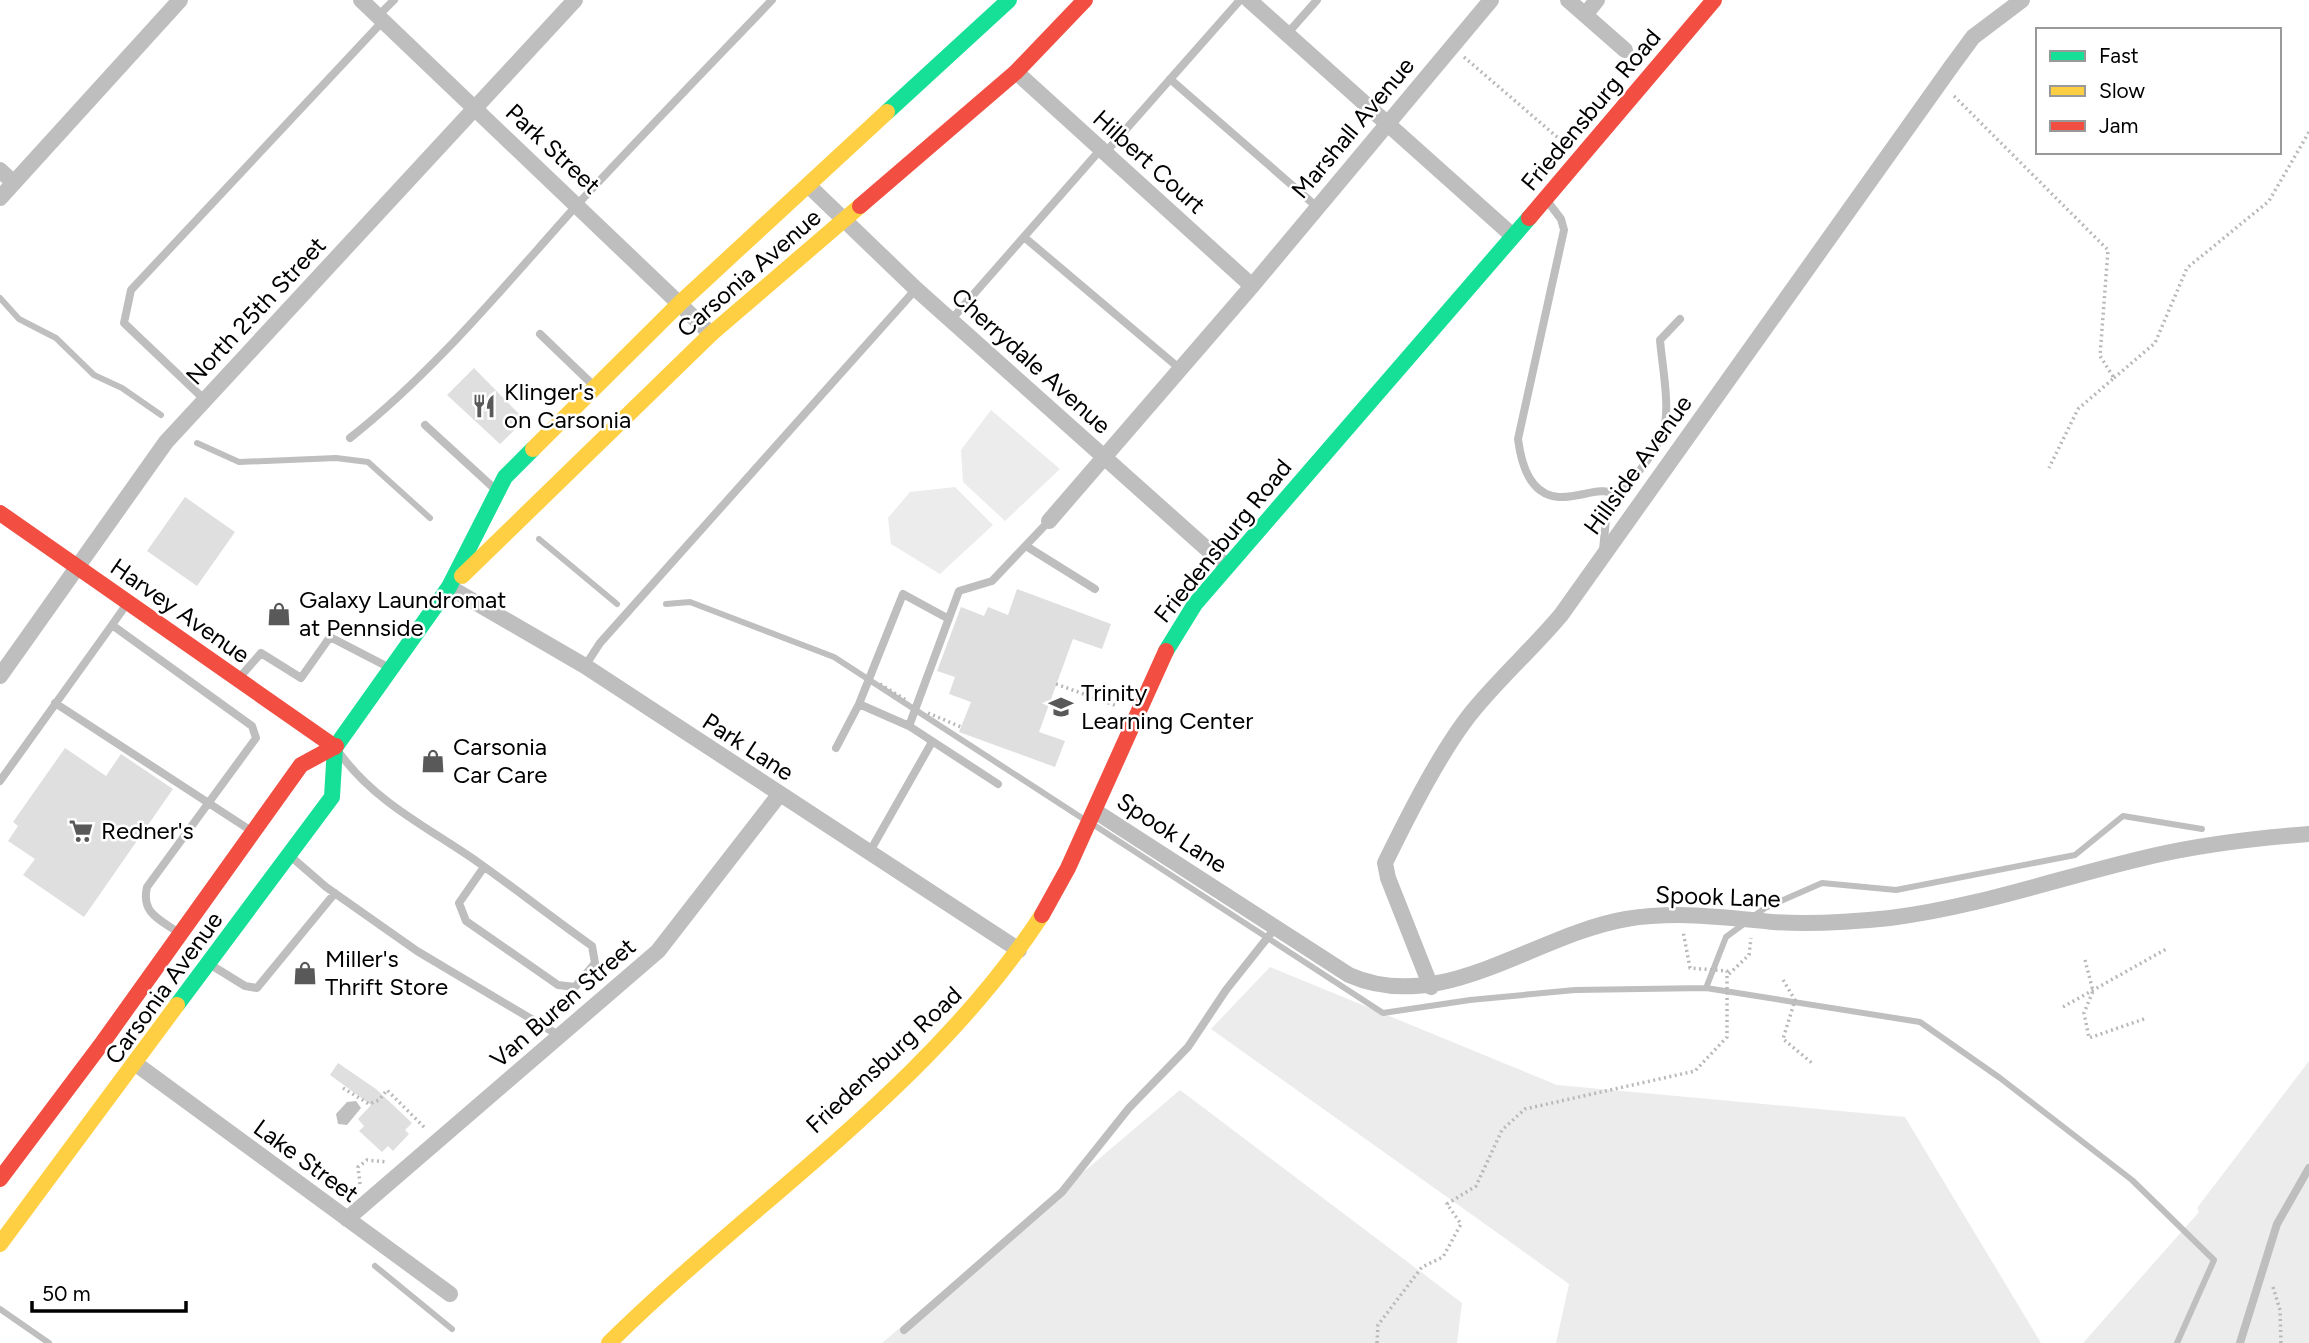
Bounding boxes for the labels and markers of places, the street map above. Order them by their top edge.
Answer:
place label: Klinger's on Carsonia [504,377,631,434]
restaurant icon: Klinger's on Carsonia [470,392,498,420]
place label: Galaxy Laundromat at Pennside [299,585,506,642]
shop icon: Galaxy Laundromat at Pennside [265,600,293,628]
place label: Trinity Learning Center [1081,678,1253,735]
school or university icon: Trinity Learning Center [1047,693,1075,721]
place label: Carsonia Car Care [453,732,547,789]
shop icon: Carsonia Car Care [419,747,447,775]
place label: Redner's [101,816,194,845]
supermarket icon: Redner's [67,817,95,845]
place label: Miller's Thrift Store [325,944,448,1001]
shop icon: Miller's Thrift Store [291,959,319,987]

